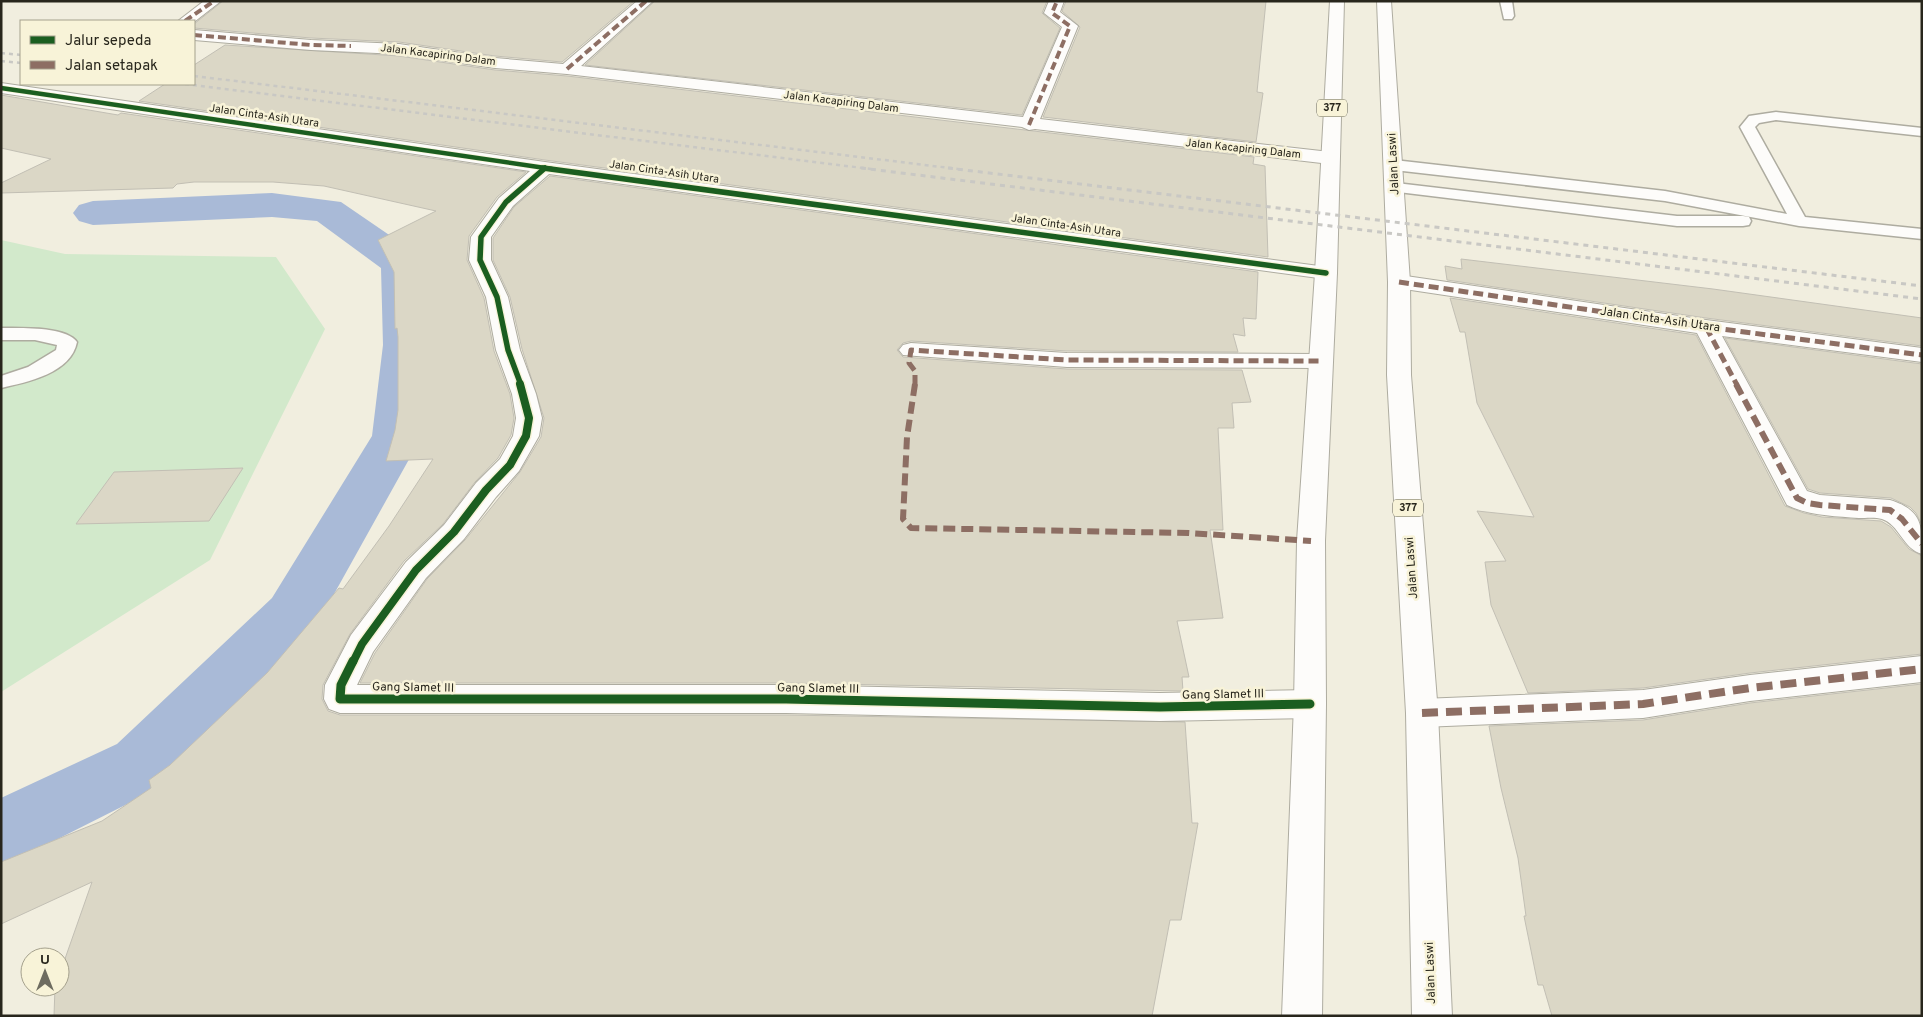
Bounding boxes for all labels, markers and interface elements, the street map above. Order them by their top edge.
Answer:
legend [20,20,195,85]
text: Jalur sepeda [65,32,151,51]
street label: Jalan Kacapiring Dalam [380,41,496,69]
text: Jalan setapak [65,57,158,76]
street label: Jalan Kacapiring Dalam [783,88,899,116]
road number: 377 [1317,100,1347,116]
street label: Jalan Cinta-Asih Utara [208,101,320,131]
street label: Jalan Laswi [1384,133,1404,195]
street label: Jalan Kacapiring Dalam [1185,136,1301,162]
street label: Jalan Cinta-Asih Utara [608,157,720,187]
street label: Jalan Cinta-Asih Utara [1010,211,1122,241]
street label: Jalan Cinta-Asih Utara [1599,304,1721,336]
road number: 377 [1393,499,1423,516]
street label: Jalan Laswi [1402,536,1422,600]
street label: Gang Slamet III [372,679,454,697]
street label: Gang Slamet III [777,680,859,698]
street label: Gang Slamet III [1182,686,1264,704]
street label: Jalan Laswi [1422,942,1440,1004]
north arrow [20,947,70,997]
text: U [40,952,50,969]

